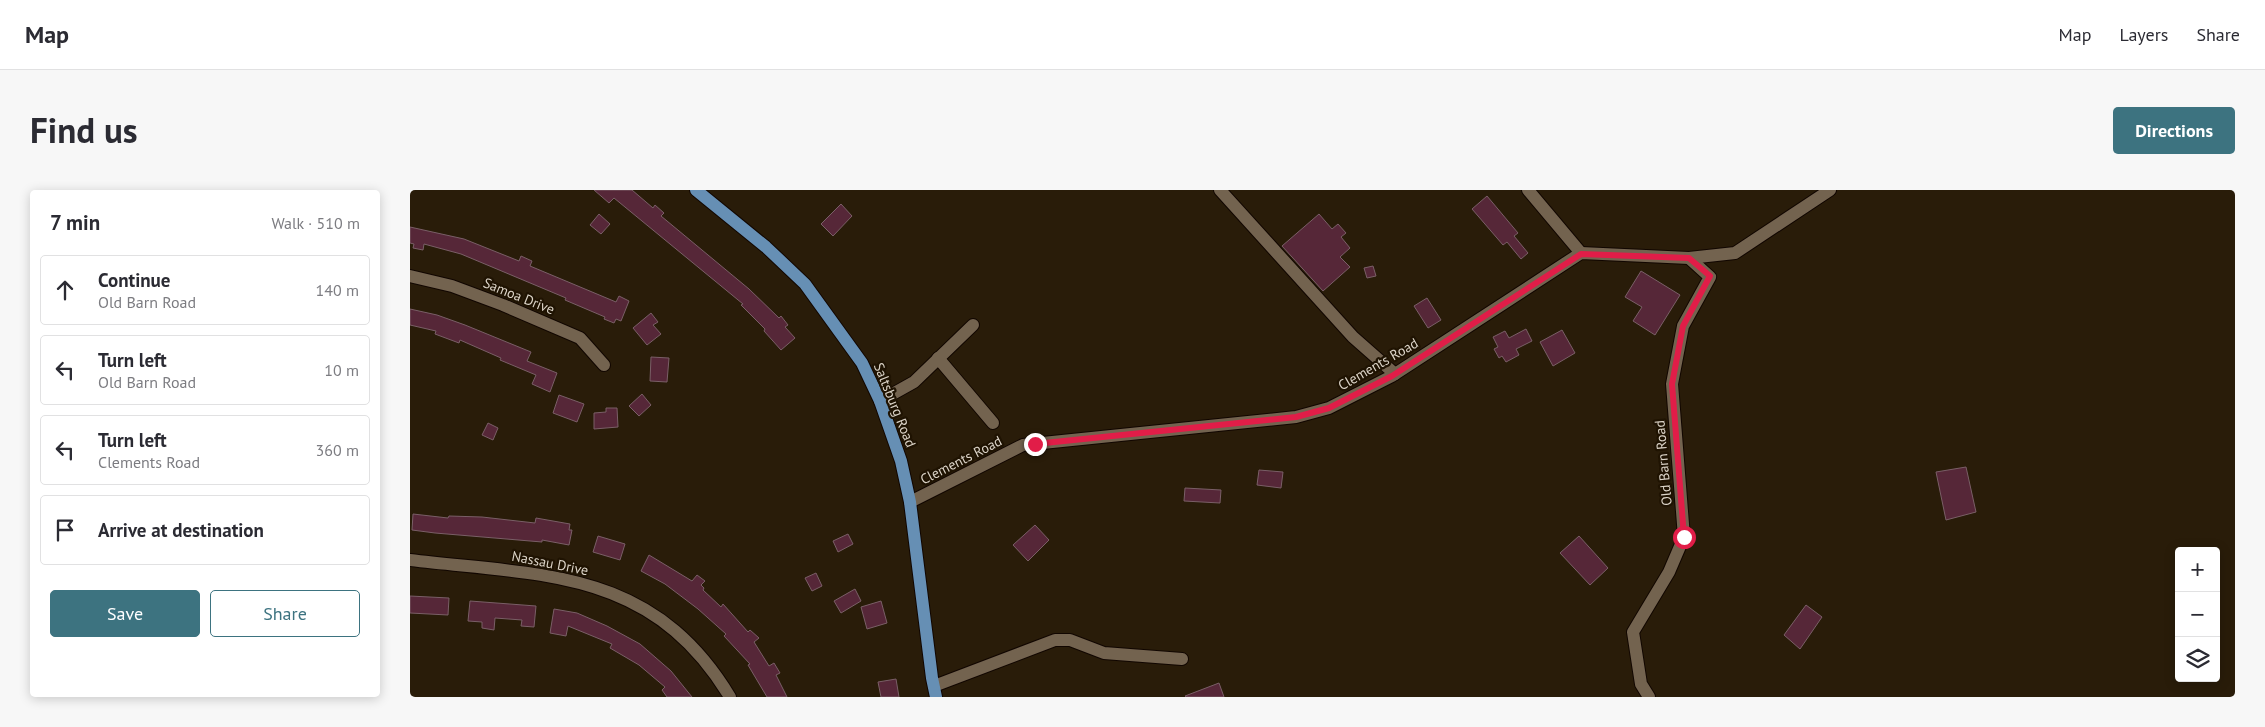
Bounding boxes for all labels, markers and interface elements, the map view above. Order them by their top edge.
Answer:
text: Map [25,19,69,50]
text: Map [2059,23,2091,46]
text: Layers [2119,23,2168,46]
text: Share [2196,23,2240,46]
text: Find us [30,107,138,153]
button: Directions [2113,107,2235,154]
text: 7 min [50,209,100,236]
text: Walk · 510 m [271,213,360,233]
text: Continue [98,268,170,292]
street label: Samoa Drive [481,274,557,318]
icon: ahead [51,276,79,304]
text: 140 m [316,280,359,300]
text: Old Barn Road [98,292,196,312]
street label: Clements Road [1335,334,1421,394]
text: Turn left [98,348,167,372]
icon: left [51,356,79,384]
text: 10 m [324,360,359,380]
street label: Saltsburg Road [870,360,920,450]
text: Old Barn Road [98,372,196,392]
street label: Old Barn Road [1650,419,1676,507]
text: Turn left [98,428,167,452]
street label: Clements Road [917,432,1005,488]
route end [1024,433,1047,456]
icon: left [51,436,79,464]
text: 360 m [316,440,359,460]
text: Clements Road [98,452,200,472]
icon: arrive [51,516,79,544]
text: Arrive at destination [98,518,264,542]
route start [1673,526,1696,549]
street label: Nassau Drive [510,547,590,579]
map controls [2175,547,2220,682]
button: + [2175,547,2220,592]
button: Save [50,590,200,637]
button: Share [210,590,360,637]
button: − [2175,592,2220,637]
button: layers [2175,637,2220,682]

